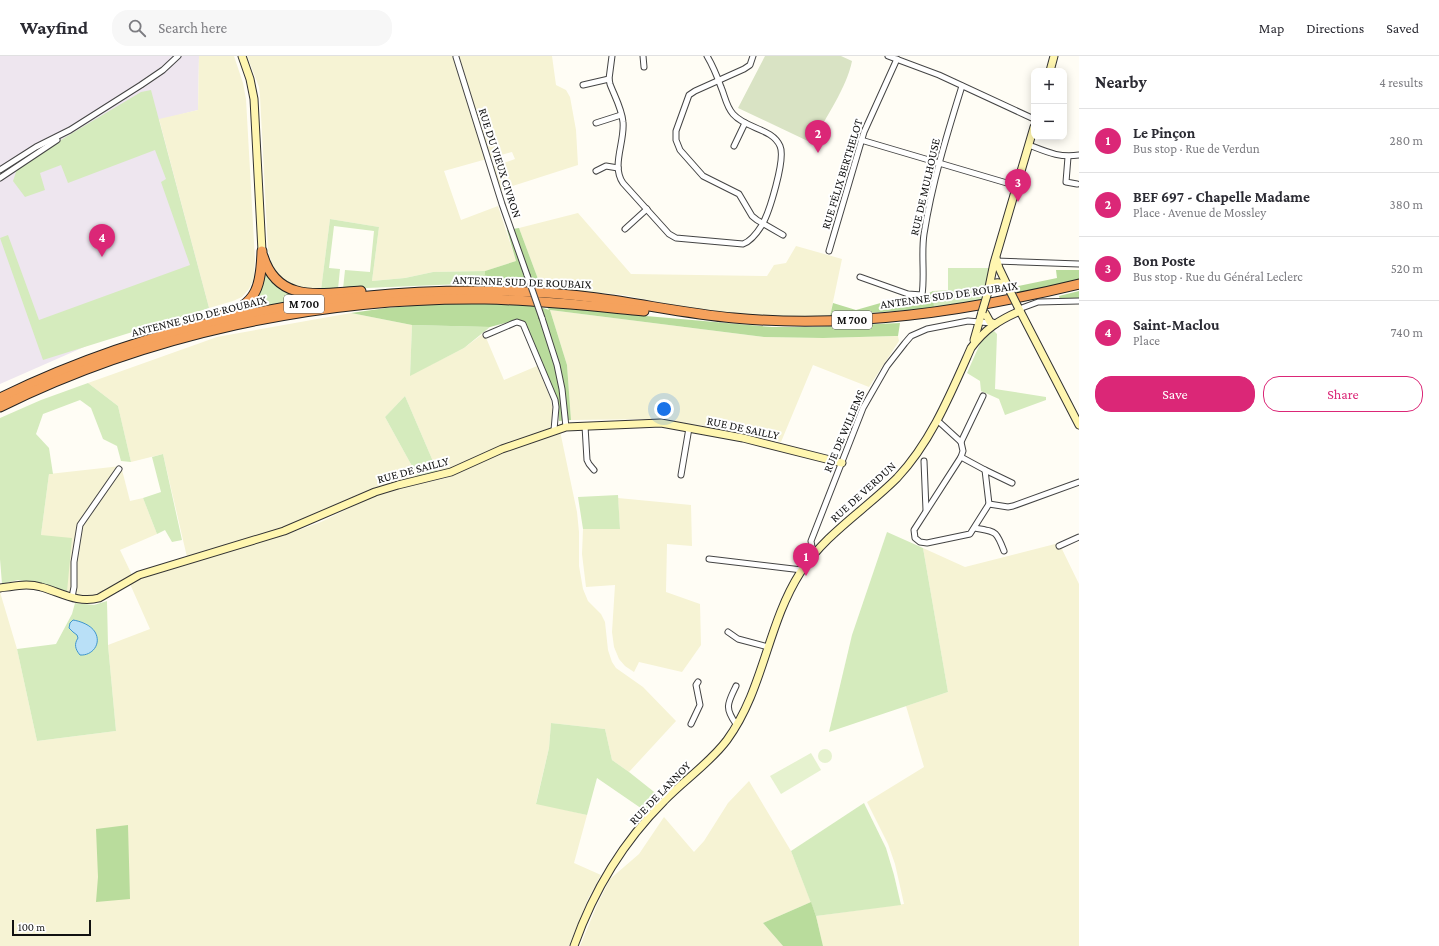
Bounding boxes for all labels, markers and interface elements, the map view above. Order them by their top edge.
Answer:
search box [112,10,392,46]
text: Wayfind [20,17,88,38]
icon: search [126,17,148,39]
text: Search here [158,20,227,36]
text: Map [1259,20,1284,36]
text: Directions [1306,20,1364,36]
text: Saved [1386,20,1419,36]
map controls [1031,68,1067,140]
button: + [1031,68,1067,104]
text: Nearby [1095,73,1147,92]
text: 4 results [1379,75,1423,90]
button: − [1031,104,1067,140]
street label: RUE DU VIEUX CIVRON [476,106,524,220]
street label: RUE FÉLIX BERTHELOT [819,117,866,231]
pin: 2 [805,120,831,153]
text: Le Pinçon [1133,125,1195,141]
text: 1 [1106,133,1110,148]
text: 280 m [1390,133,1423,148]
street label: RUE DE MULHOUSE [907,137,943,237]
text: Bus stop · Rue de Verdun [1133,141,1260,156]
pin: 3 [1005,169,1031,202]
text: BEF 697 - Chapelle Madame [1133,189,1310,205]
text: 2 [1105,197,1111,212]
text: 380 m [1390,197,1423,212]
text: Place · Avenue de Mossley [1133,205,1266,220]
pin: 4 [89,224,115,257]
text: Bon Poste [1133,253,1195,269]
text: 3 [1105,261,1111,276]
text: 520 m [1391,261,1423,276]
text: Bus stop · Rue du Général Leclerc [1133,269,1303,284]
street label: ANTENNE SUD DE ROUBAIX [452,273,592,291]
street label: ANTENNE SUD DE ROUBAIX [879,278,1019,312]
street label: ANTENNE SUD DE ROUBAIX [130,292,268,340]
road number: M 700 [284,295,324,313]
road number: M 700 [832,311,872,329]
text: Saint-Maclou [1133,317,1220,333]
text: 4 [1104,325,1112,340]
text: 740 m [1391,325,1423,340]
text: Place [1133,333,1160,348]
button: Save [1095,376,1255,412]
button: Share [1263,376,1423,412]
street label: RUE DE WILLEMS [820,387,868,474]
your location [654,399,674,419]
street label: RUE DE SAILLY [706,414,781,443]
street label: RUE DE SAILLY [376,454,451,486]
street label: RUE DE VERDUN [827,459,899,525]
pin: 1 [793,543,819,576]
street label: RUE DE LANNOY [626,758,694,828]
scale bar [12,918,91,937]
text: 100 m [18,921,45,933]

